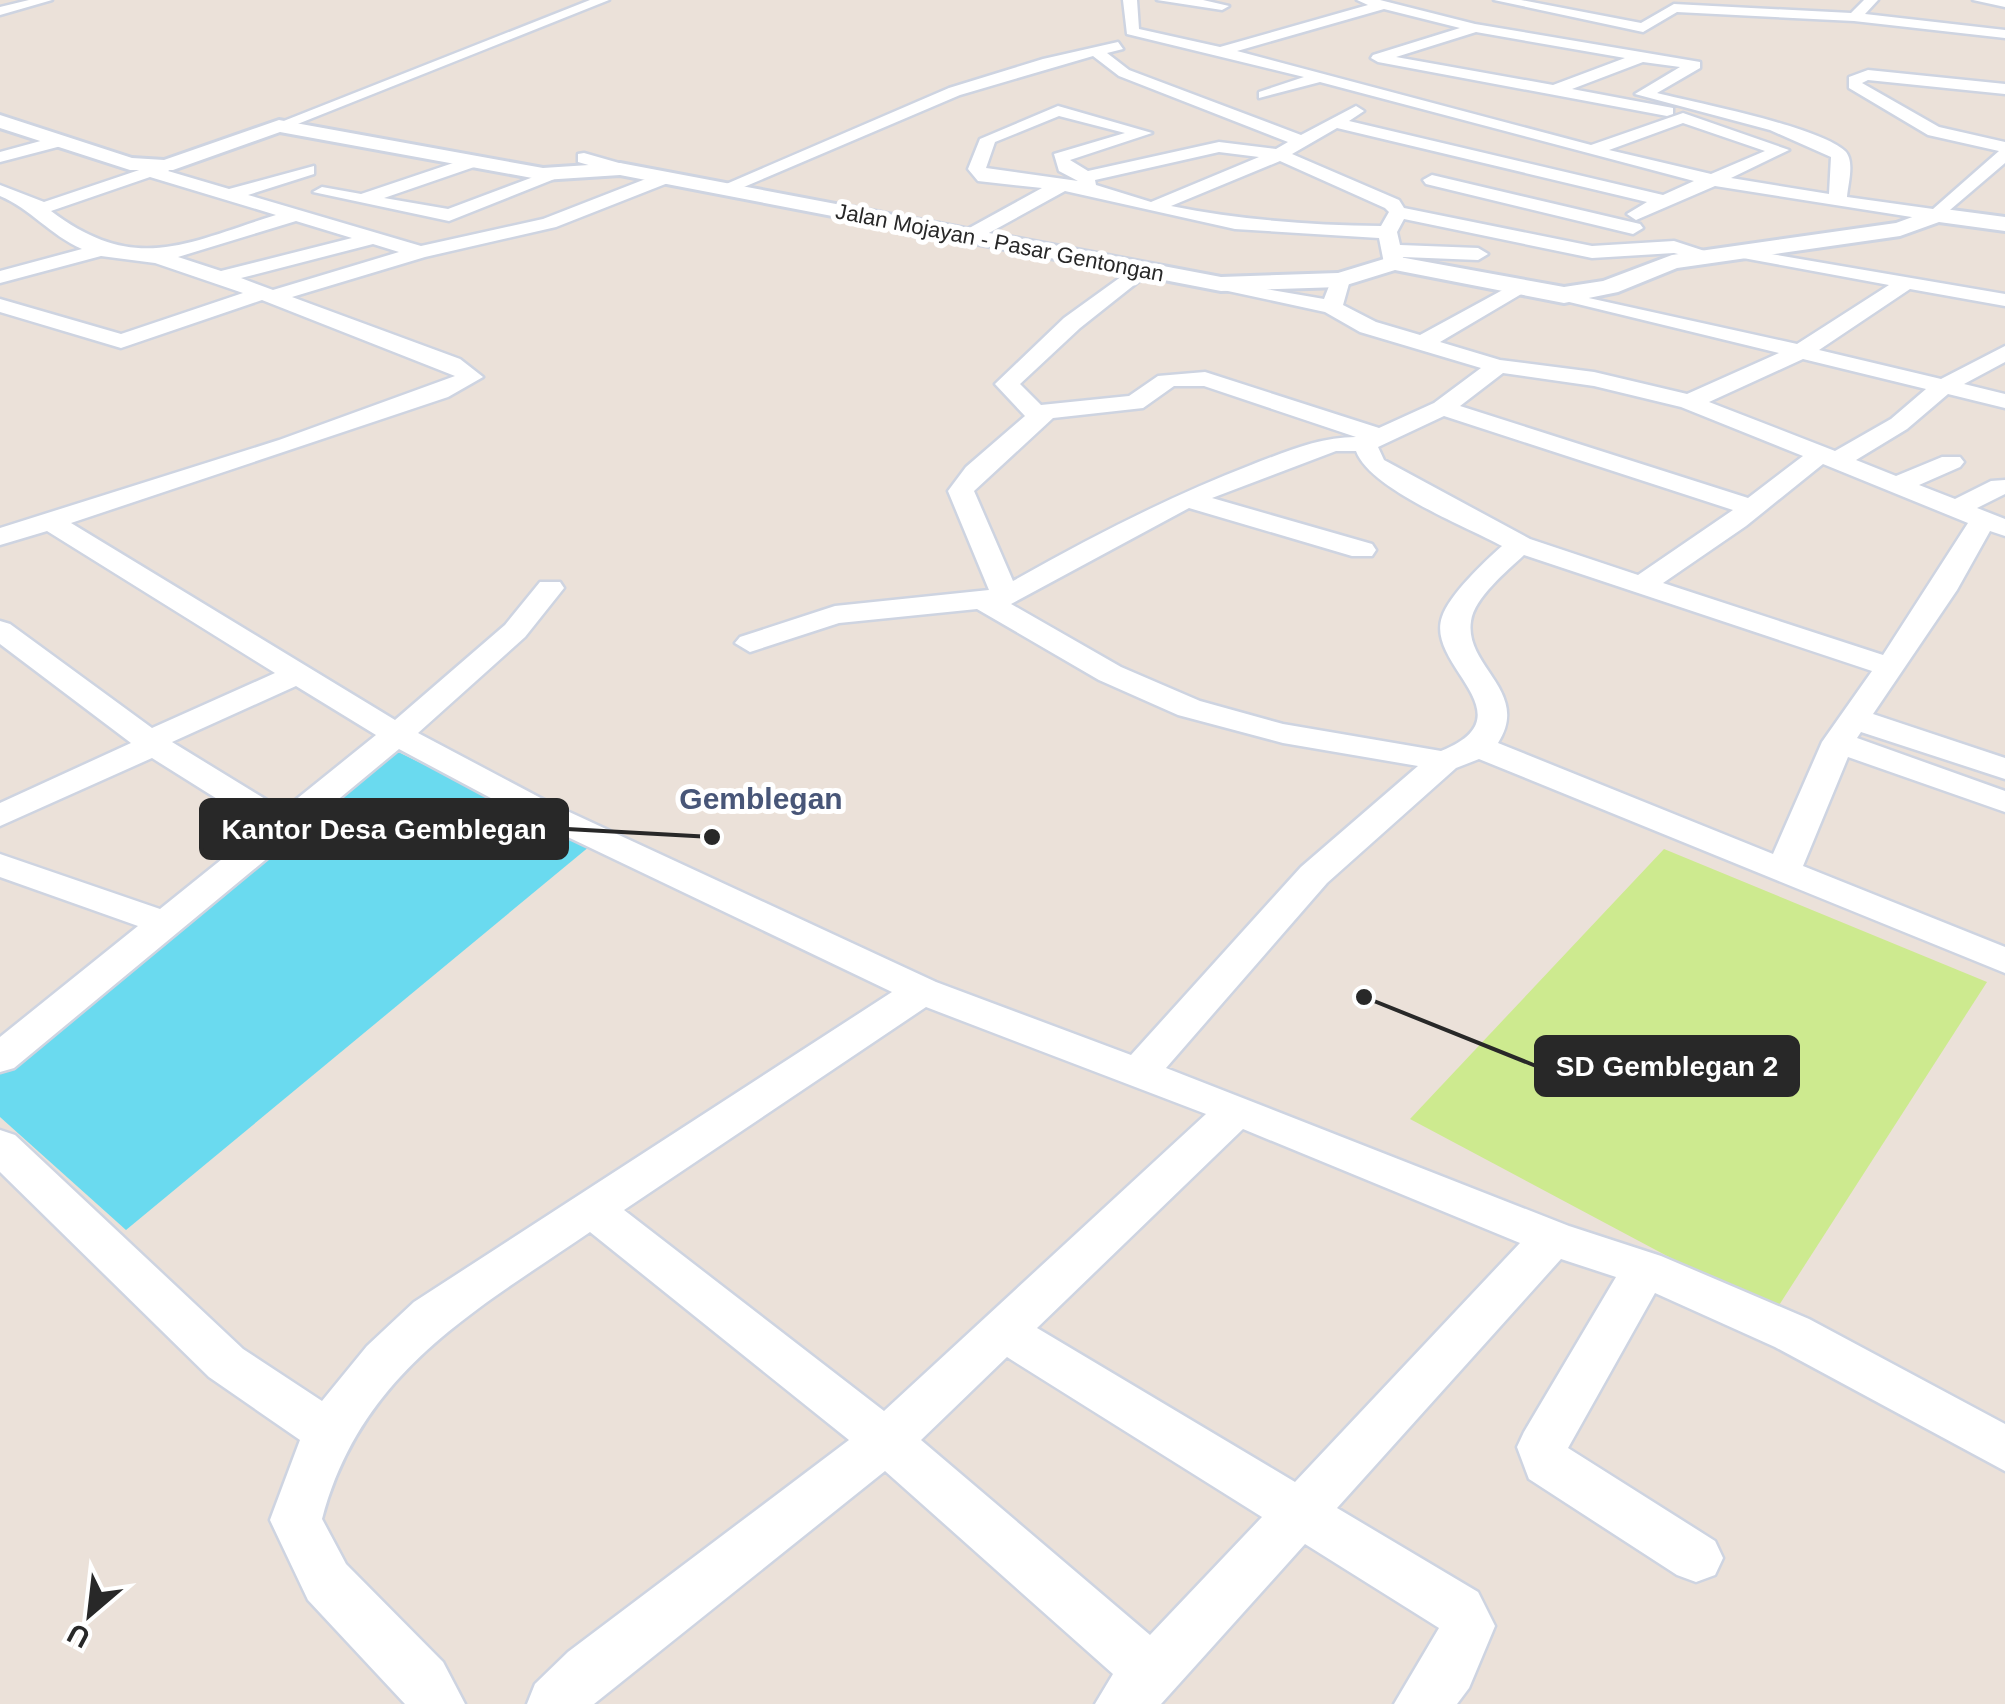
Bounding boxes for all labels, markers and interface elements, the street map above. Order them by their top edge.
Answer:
street label: Jalan Mojayan - Pasar Gentongan [834,198,1166,287]
district label: Gemblegan [679,782,843,815]
callout: Kantor Desa Gemblegan [201,800,567,858]
text: Kantor Desa Gemblegan [221,814,547,845]
callout: SD Gemblegan 2 [1536,1037,1798,1095]
text: SD Gemblegan 2 [1556,1051,1778,1082]
north arrow [40,1564,140,1664]
text: U [62,1617,95,1654]

